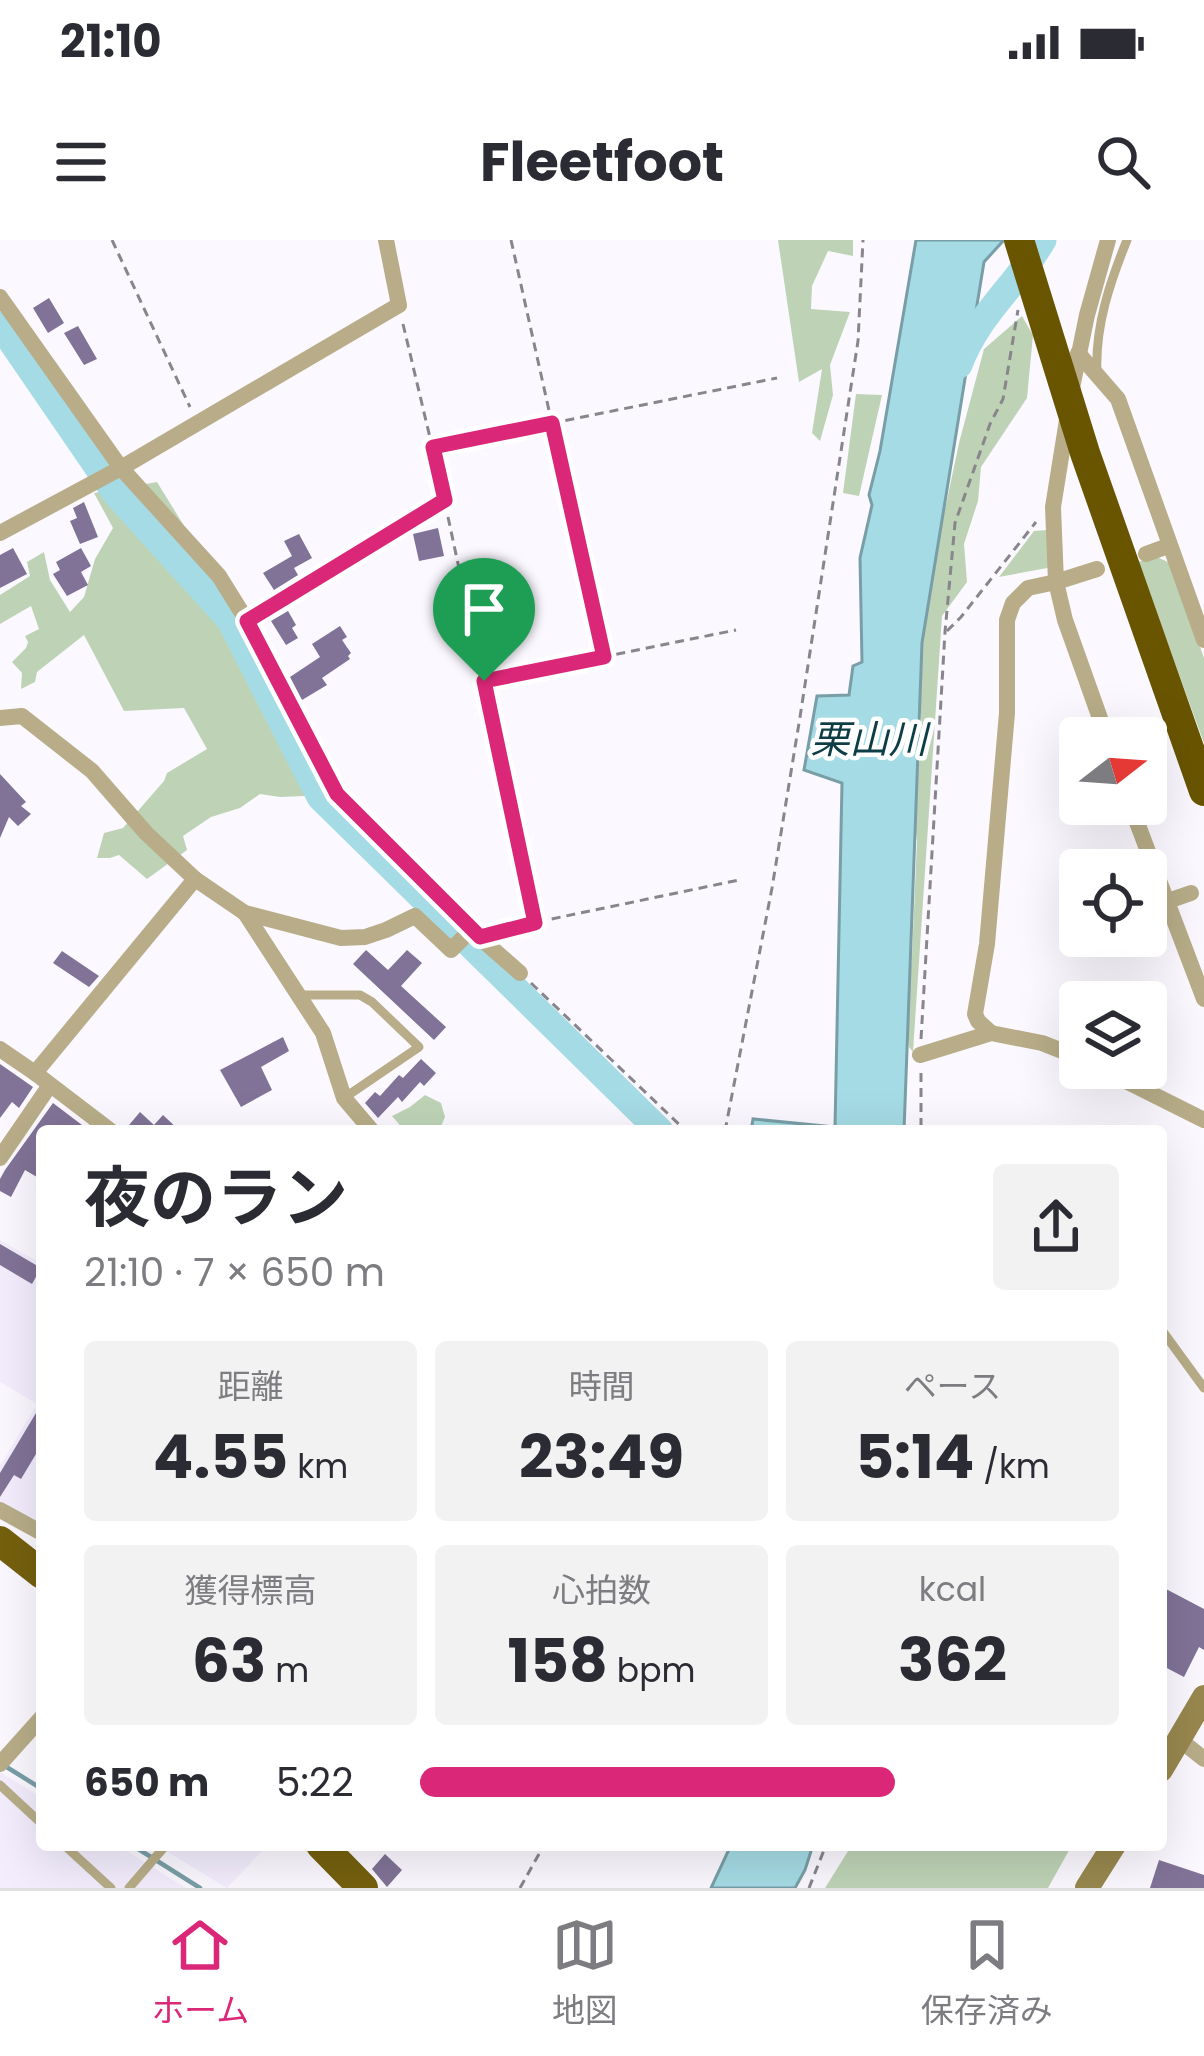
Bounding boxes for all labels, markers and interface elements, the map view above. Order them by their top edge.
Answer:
text: 21:10 [60,10,162,73]
text: Fleetfoot [480,124,724,200]
icon: menu [48,129,114,195]
icon: search [1090,129,1156,195]
pin [433,558,535,681]
icon: arrive [451,576,517,642]
water label: 栗山川 [810,712,931,767]
north arrow [1059,717,1167,825]
map controls [1059,717,1167,1089]
button: locate [1059,849,1167,957]
button: layers [1059,981,1167,1089]
text: 夜のラン [84,1152,348,1244]
button: share [993,1164,1119,1290]
text: 21:10 · 7 × 650 m [84,1245,385,1300]
text: 距離 [218,1363,284,1410]
text: 時間 [569,1363,635,1410]
text: ペース [904,1363,1001,1410]
text: 4.55 [153,1415,288,1499]
text: 23:49 [519,1415,684,1499]
text: 5:14 [855,1415,974,1499]
text: km [288,1443,348,1490]
text: /km [974,1443,1050,1490]
text: kcal [919,1566,986,1613]
text: 獲得標高 [185,1567,317,1614]
text: 心拍数 [552,1567,651,1614]
text: 362 [898,1618,1007,1702]
text: 63 [192,1619,266,1703]
text: 158 [508,1619,608,1703]
text: m [266,1647,309,1694]
text: bpm [608,1647,695,1694]
text: 650 m [84,1755,209,1810]
text: 5:22 [276,1755,354,1810]
tab: ホーム [151,1912,249,2036]
tab: 地図 [552,1912,618,2036]
tab: 保存済み [921,1912,1053,2036]

